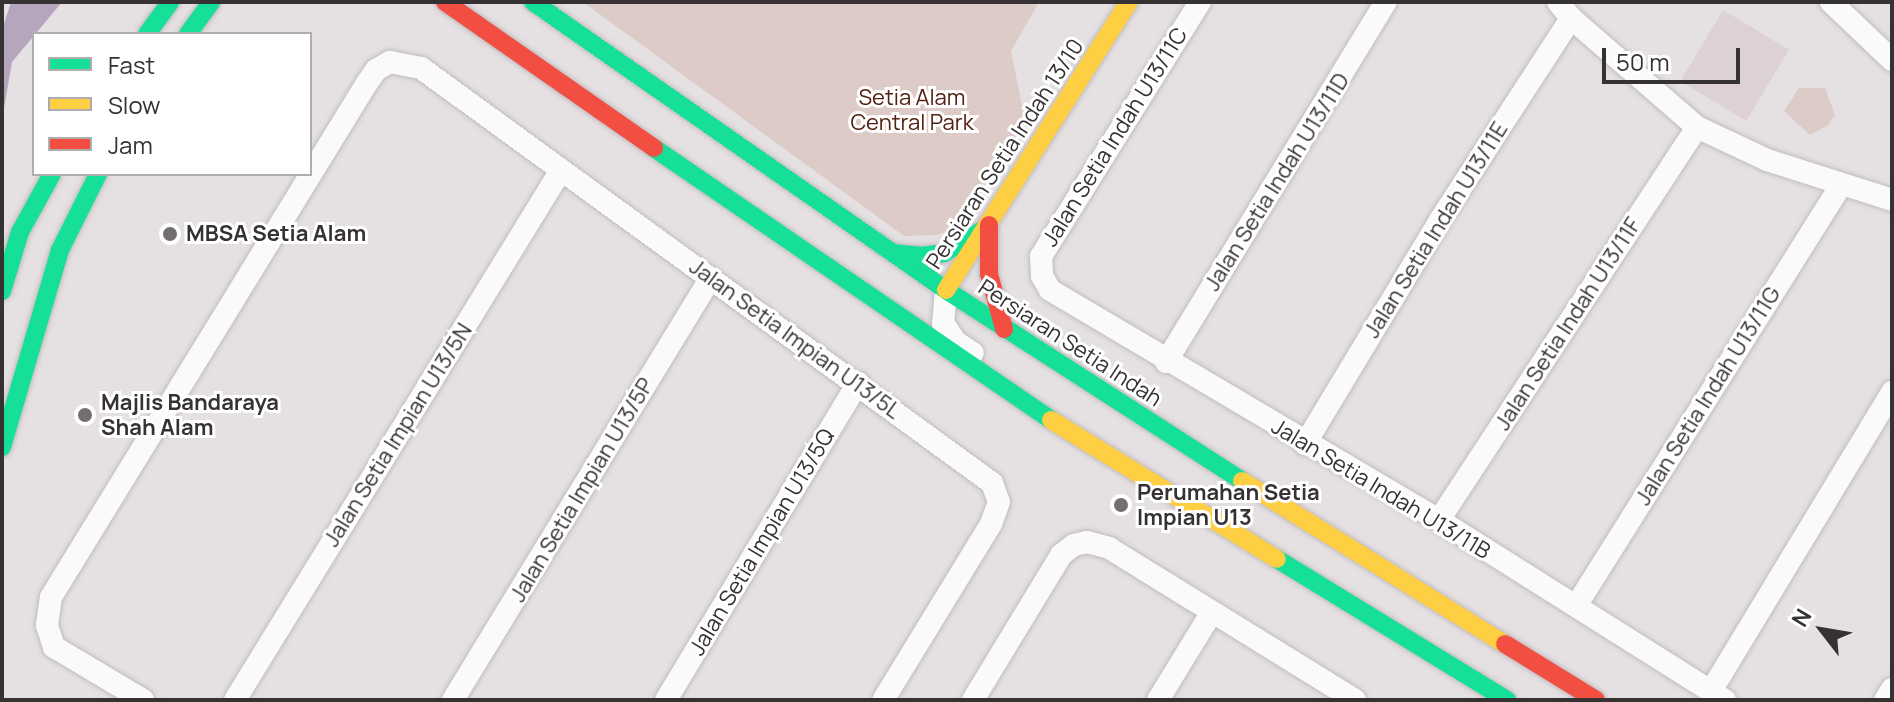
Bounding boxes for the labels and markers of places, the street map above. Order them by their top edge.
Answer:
place label: MBSA Setia Alam [186,221,366,247]
marker: MBSA Setia Alam [161,225,179,243]
place label: Majlis Bandaraya Shah Alam [101,389,279,440]
marker: Majlis Bandaraya Shah Alam [76,406,94,424]
place label: Perumahan Setia Impian U13 [1137,479,1320,530]
marker: Perumahan Setia Impian U13 [1112,496,1130,514]

